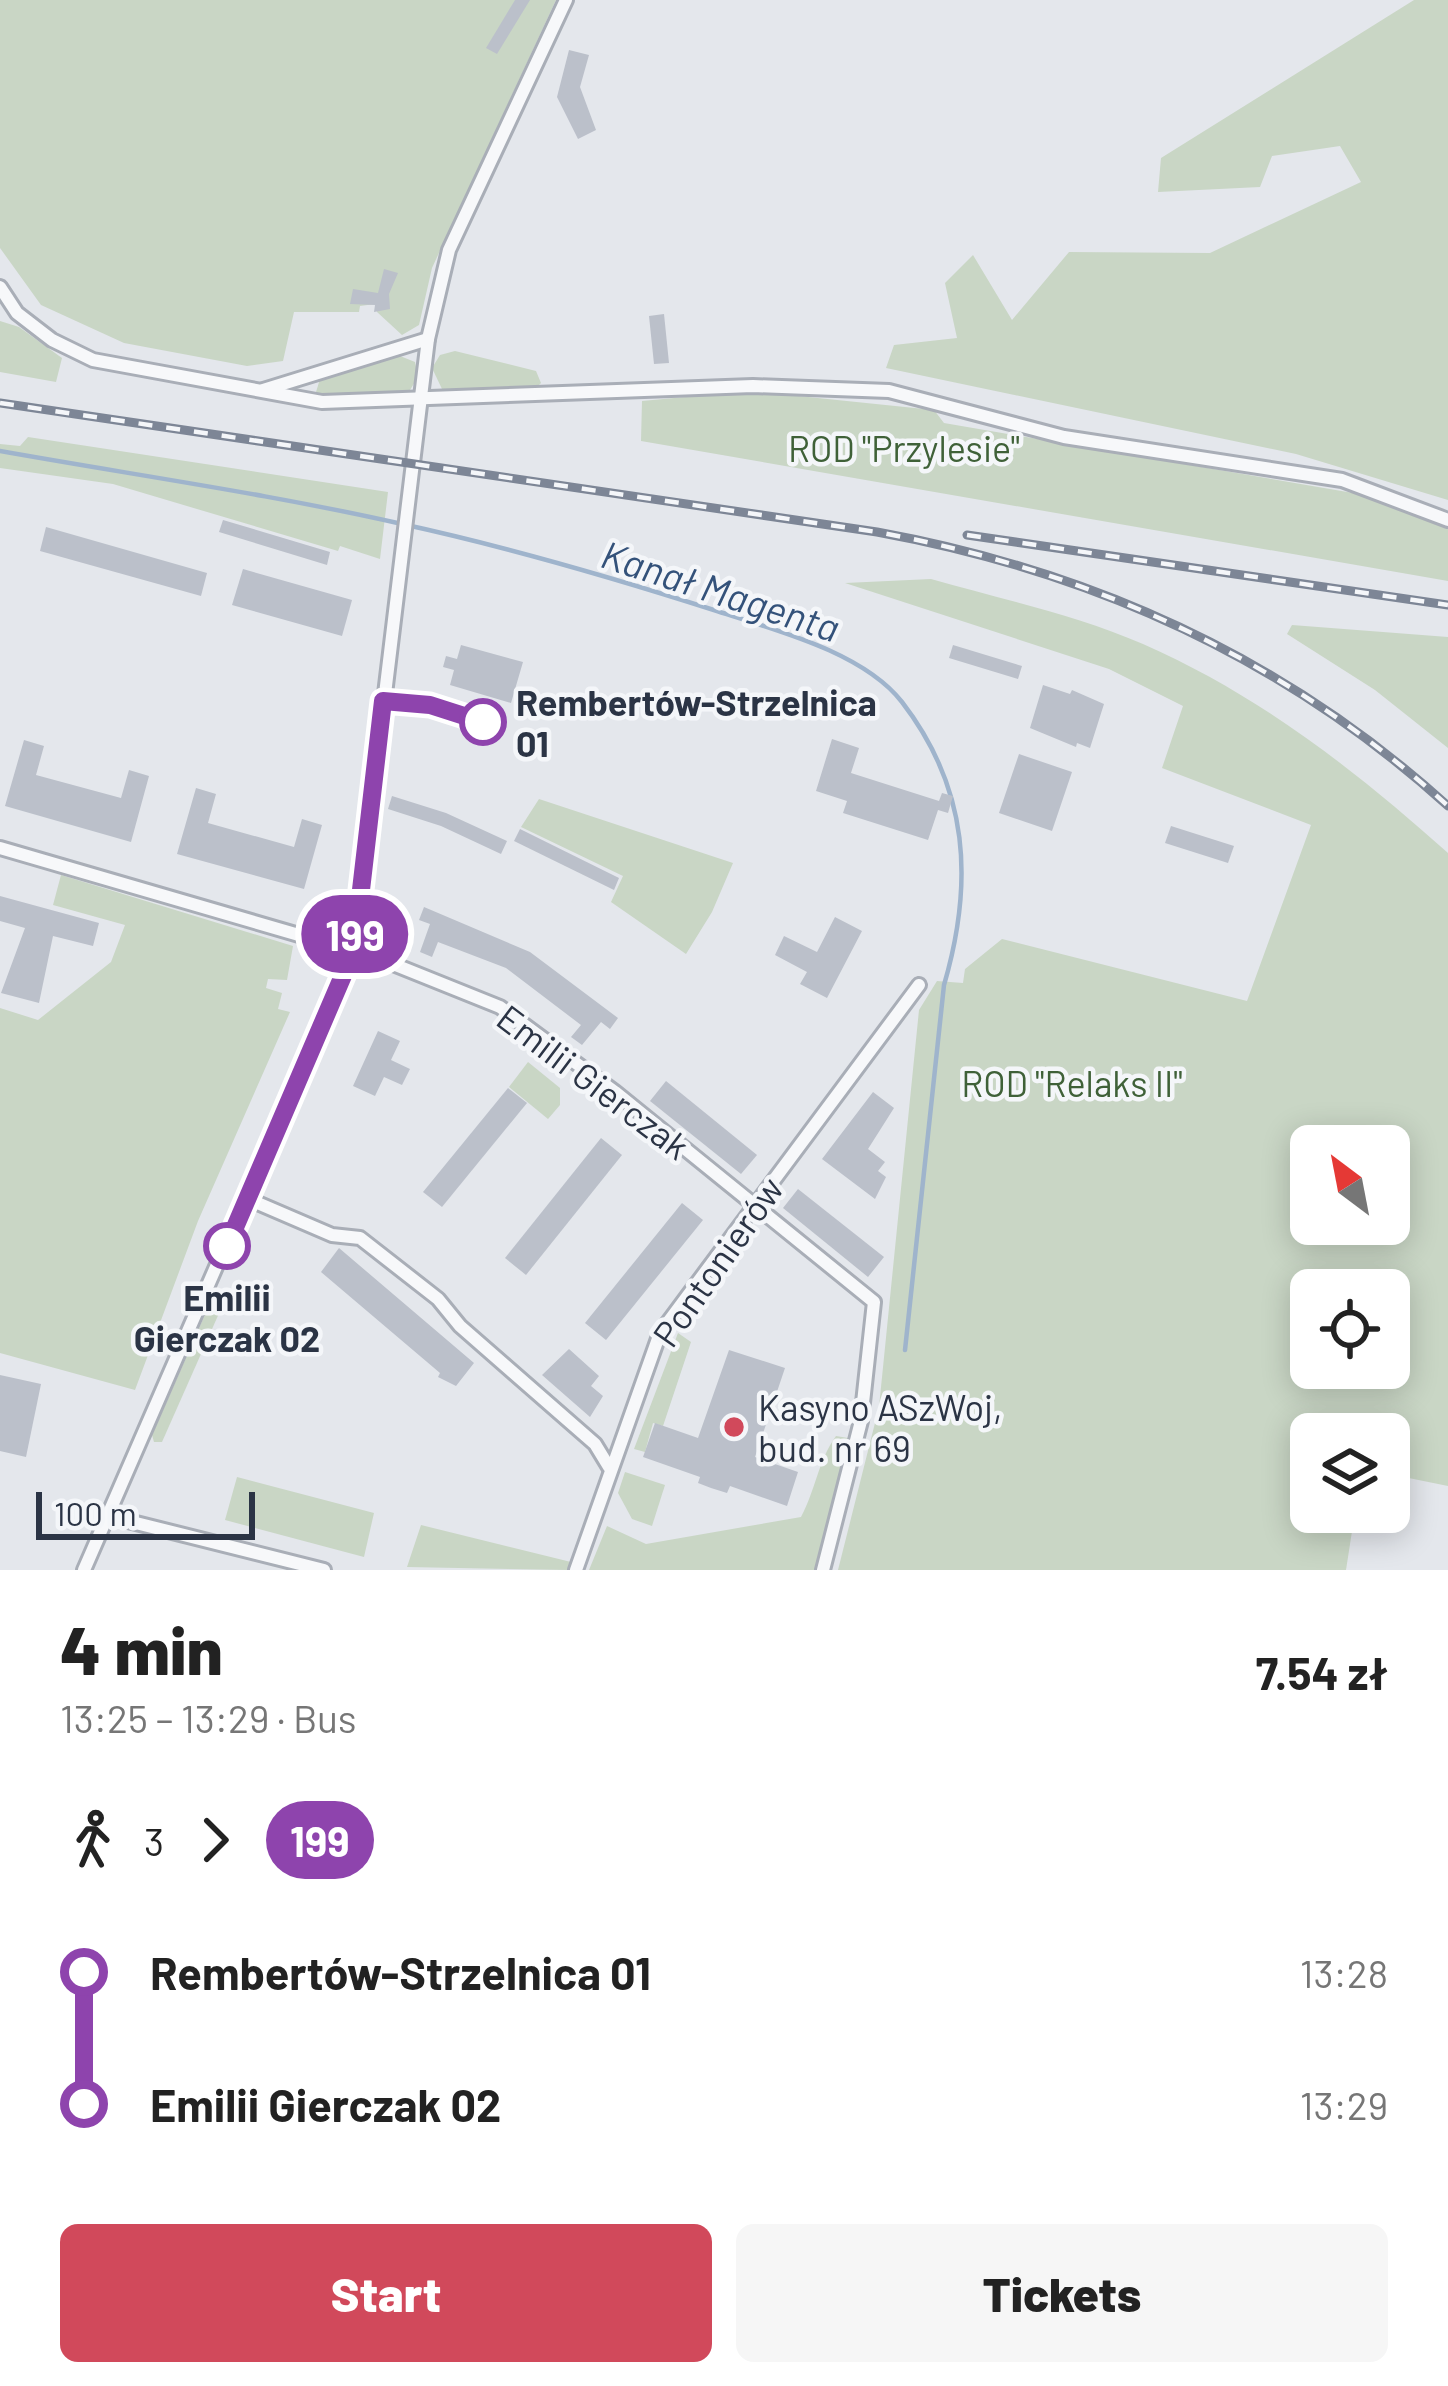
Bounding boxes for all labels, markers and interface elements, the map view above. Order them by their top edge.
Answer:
park label: ROD "Przylesie" [788,426,1020,469]
water label: Kanał Magenta [596,529,846,651]
place label: Rembertów-Strzelnica 01 [516,680,877,764]
marker: Rembertów-Strzelnica 01 [461,700,505,744]
line badge: 199 [286,895,424,973]
text: 199 [325,909,385,959]
street label: Emilii Gierczak [490,995,698,1167]
park label: ROD "Relaks II" [961,1061,1183,1104]
north arrow [1290,1125,1410,1245]
map controls [1290,1125,1410,1533]
street label: Pontonierów [643,1168,791,1354]
marker: Emilii Gierczak 02 [205,1224,249,1268]
button: locate [1290,1269,1410,1389]
place label: Emilii Gierczak 02 [134,1275,320,1359]
place label: Kasyno ASzWoj, bud. nr 69 [758,1385,1003,1469]
button: layers [1290,1413,1410,1533]
marker: Kasyno ASzWoj, bud. nr 69 [721,1414,747,1440]
scale bar [36,1486,255,1539]
text: 100 m [54,1493,137,1533]
text: 4 min [60,1609,223,1688]
text: 7.54 zł [1256,1645,1388,1699]
text: 13:25 – 13:29 · Bus [60,1694,357,1741]
icon: walk [60,1807,126,1873]
icon: forward [182,1807,248,1873]
text: 199 [290,1815,350,1865]
text: 3 [144,1817,164,1864]
text: Rembertów-Strzelnica 01 [150,1945,651,1999]
text: 13:28 [1300,1949,1388,1996]
text: Emilii Gierczak 02 [150,2077,501,2131]
text: 13:29 [1300,2081,1388,2128]
button: Start [60,2224,712,2362]
button: Tickets [736,2224,1388,2362]

